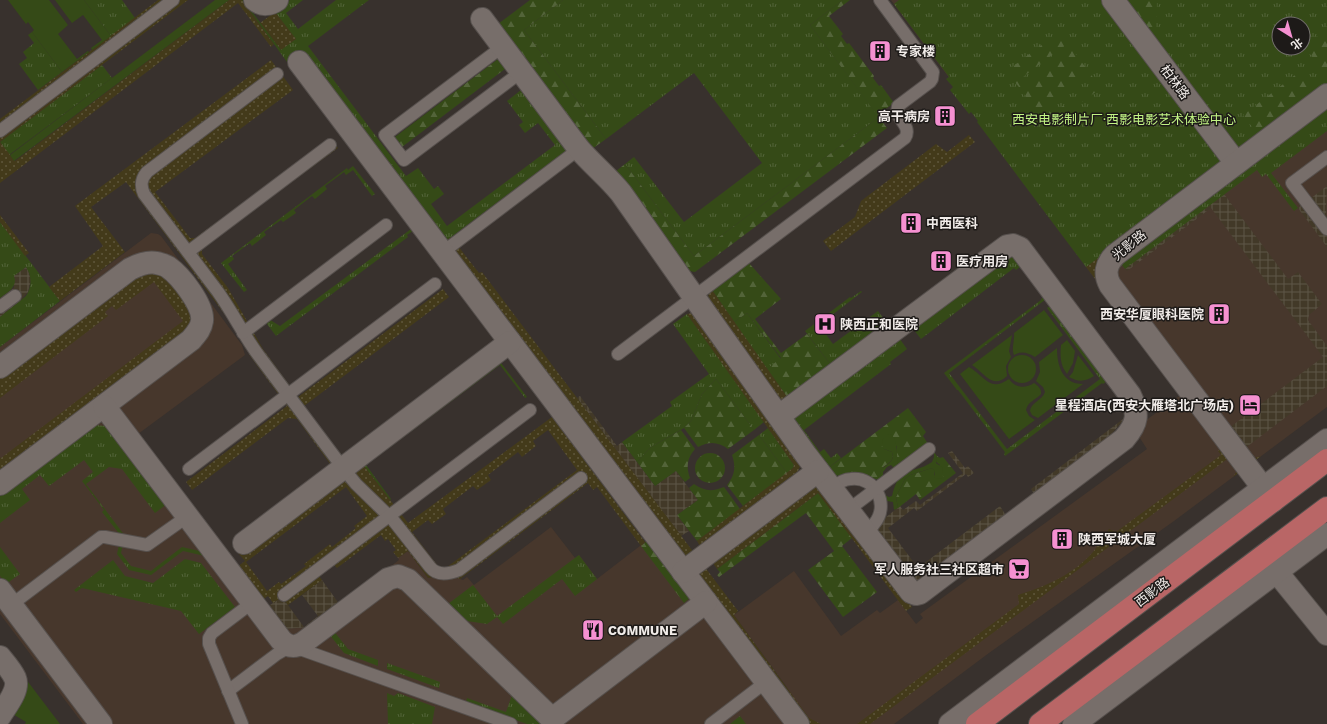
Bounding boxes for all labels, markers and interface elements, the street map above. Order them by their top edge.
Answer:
north arrow [1271,16,1311,56]
text: 北 [1288,35,1305,52]
building icon: 专家楼 [867,38,893,64]
place label: 专家楼 [896,44,935,59]
street label: 柏林路 [1157,62,1193,102]
building icon: 高干病房 [932,103,958,129]
place label: 高干病房 [878,109,930,124]
park label: 西安电影制片厂·西影电影艺术体验中心 [1012,112,1236,127]
building icon: 中西医科 [898,210,924,236]
place label: 中西医科 [926,216,978,231]
street label: 光影路 [1109,227,1149,263]
building icon: 医疗用房 [928,248,954,274]
place label: 医疗用房 [956,254,1008,269]
building icon: 西安华厦眼科医院 [1206,301,1232,327]
place label: 西安华厦眼科医院 [1100,307,1204,322]
hospital icon: 陕西正和医院 [812,311,838,337]
place label: 陕西正和医院 [840,317,918,332]
hotel icon: 星程酒店(西安大雁塔北广场店) [1237,392,1263,418]
place label: 星程酒店(西安大雁塔北广场店) [1055,398,1234,413]
building icon: 陕西军城大厦 [1049,526,1075,552]
place label: 陕西军城大厦 [1078,532,1156,547]
supermarket icon: 军人服务社三社区超市 [1006,556,1032,582]
place label: 军人服务社三社区超市 [874,562,1004,577]
street label: 西影路 [1132,574,1172,610]
restaurant icon: COMMUNE [580,617,606,643]
place label: COMMUNE [608,623,677,638]

